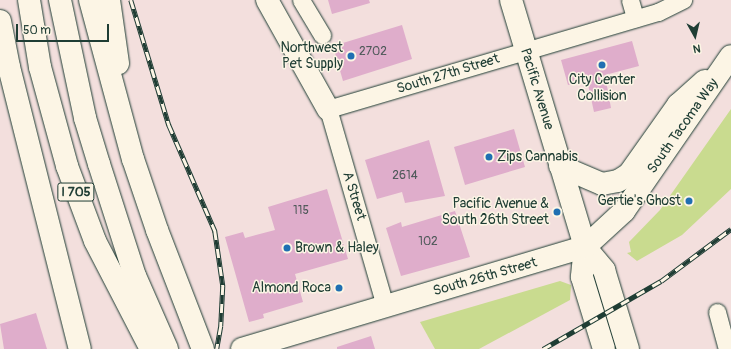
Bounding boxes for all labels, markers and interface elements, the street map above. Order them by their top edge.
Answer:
scale bar [18,16,111,42]
north arrow [675,16,715,56]
text: 50 m [23,23,51,38]
place label: Northwest Pet Supply [281,40,343,72]
text: N [692,41,701,55]
house number: 2702 [359,45,387,59]
street label: Pacific Avenue [517,46,557,132]
street label: South 27th Street [395,50,501,98]
marker: Northwest Pet Supply [346,51,356,61]
marker: City Center Collision [597,60,607,70]
place label: City Center Collision [569,72,635,104]
street label: South Tacoma Way [644,75,722,177]
place label: Zips Cannabis [497,149,578,165]
marker: Zips Cannabis [484,152,494,162]
house number: 2614 [392,169,418,183]
street label: A Street [339,170,369,222]
road number: I 705 [57,181,95,203]
place label: Gertie's Ghost [597,193,681,209]
place label: Pacific Avenue & South 26th Street [442,196,549,228]
marker: Gertie's Ghost [684,196,694,206]
house number: 115 [293,204,309,218]
marker: Pacific Avenue & South 26th Street [552,207,562,217]
house number: 102 [418,235,438,249]
place label: Brown & Haley [295,240,379,256]
marker: Brown & Haley [282,243,292,253]
street label: South 26th Street [431,254,539,300]
place label: Almond Roca [252,280,331,296]
marker: Almond Roca [334,283,344,293]

